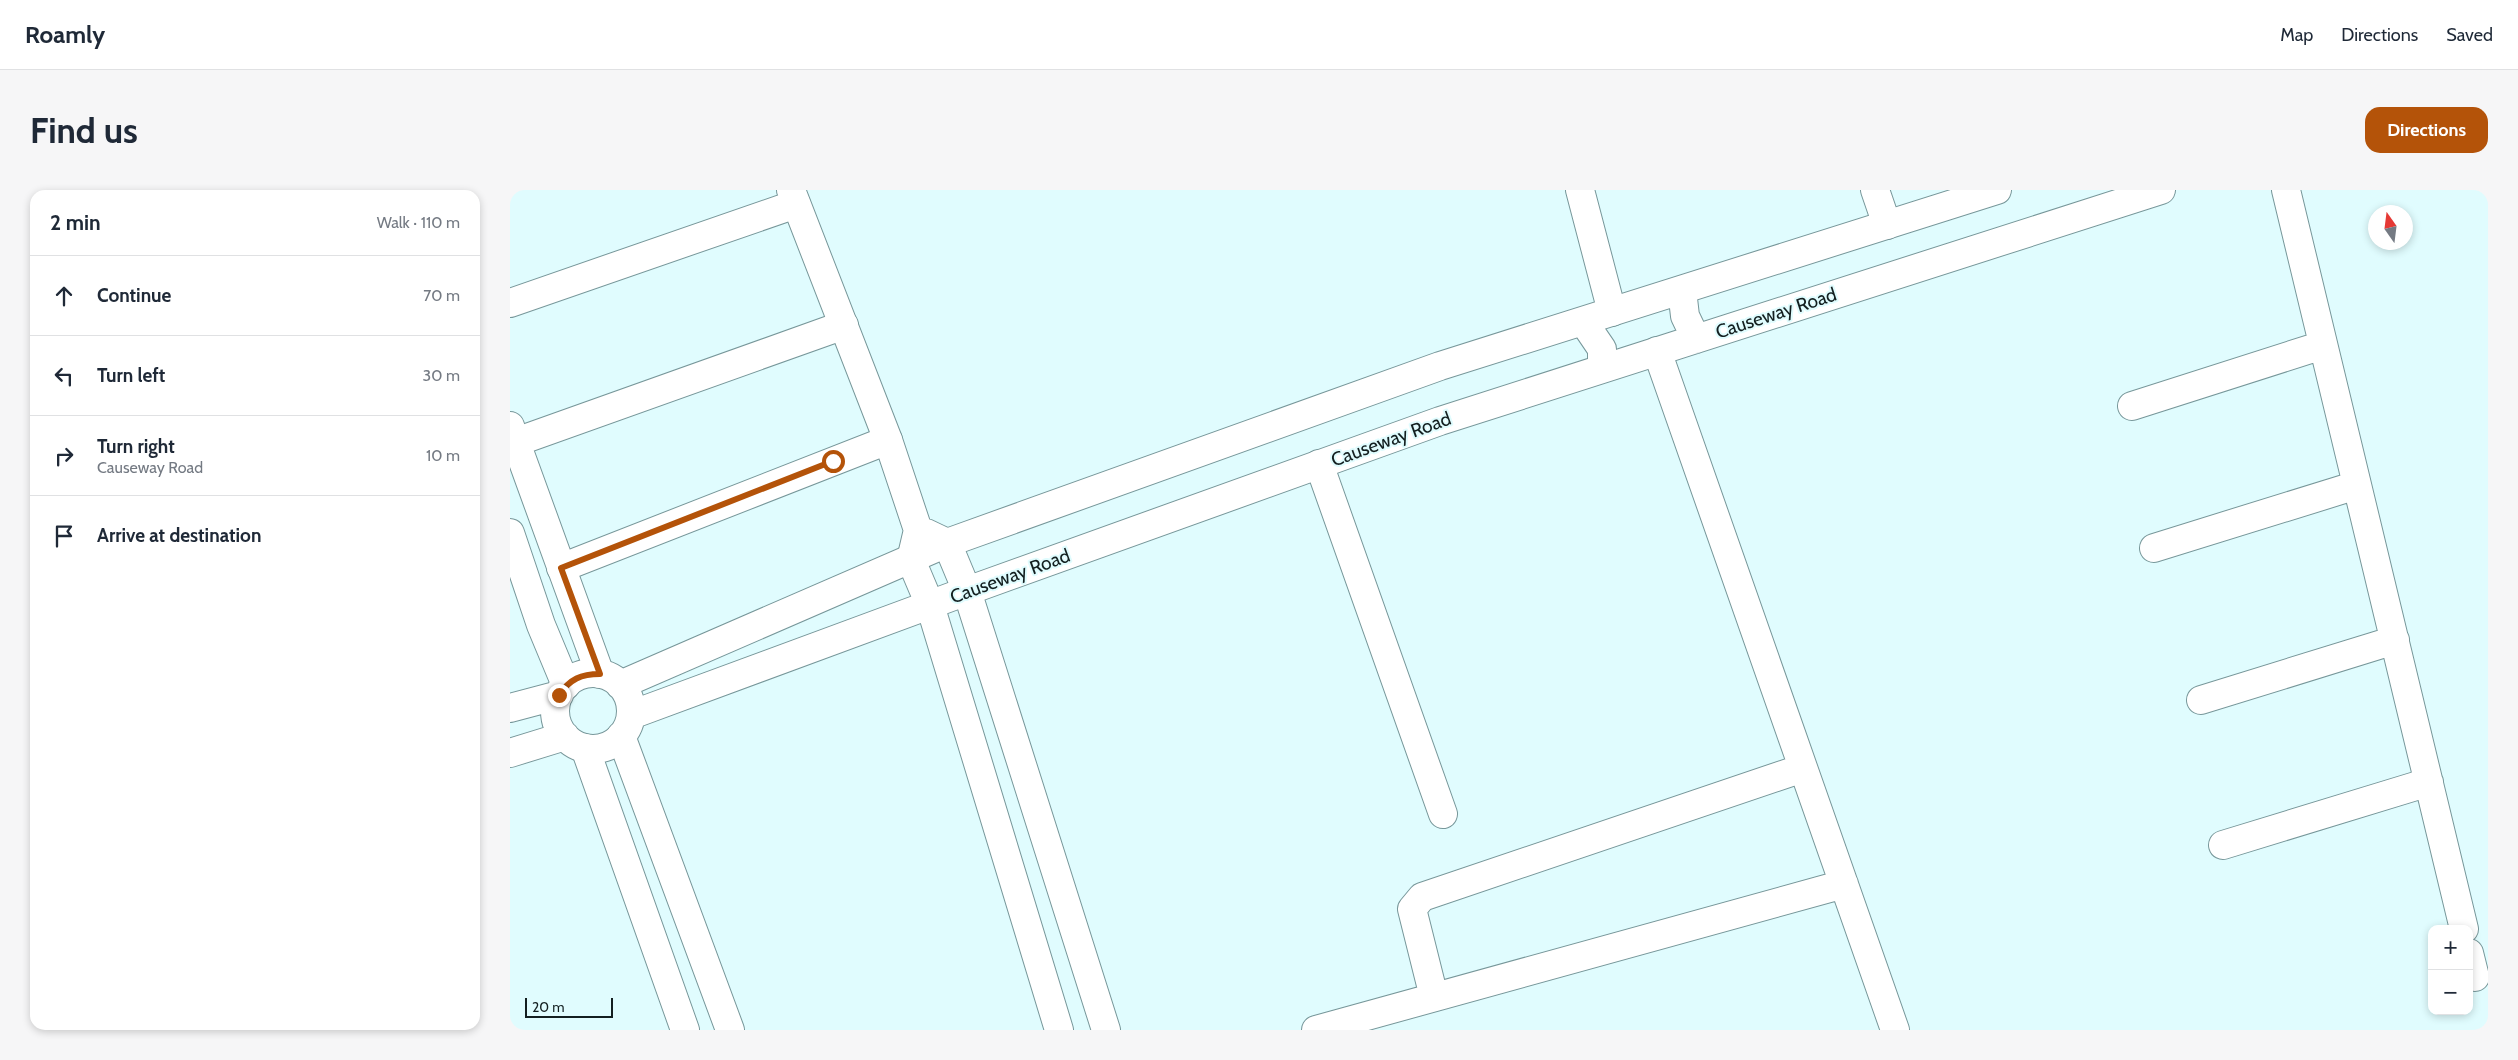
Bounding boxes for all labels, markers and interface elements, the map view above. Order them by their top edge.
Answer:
text: Roamly [25,20,105,49]
text: Map [2280,24,2313,46]
text: Directions [2341,24,2418,46]
text: Saved [2446,24,2493,46]
button: Directions [2365,107,2488,153]
text: Find us [30,109,138,152]
north arrow [2368,205,2413,250]
text: 2 min [50,210,101,235]
text: Walk · 110 m [377,213,460,232]
icon: ahead [50,282,78,310]
street label: Causeway Road [1713,283,1839,343]
text: Continue [97,284,171,307]
text: 70 m [423,286,460,305]
icon: left [50,362,78,390]
text: Turn left [97,364,165,387]
text: 30 m [423,366,460,385]
street label: Causeway Road [1328,407,1454,471]
text: Turn right [97,435,175,458]
icon: right [50,442,78,470]
text: 10 m [426,446,460,465]
route start [822,450,845,473]
text: Causeway Road [97,458,203,477]
icon: arrive [50,522,78,550]
text: Arrive at destination [97,524,261,547]
street label: Causeway Road [947,544,1073,608]
route end [548,684,571,707]
map controls [2428,925,2473,1015]
button: + [2428,925,2473,970]
button: − [2428,970,2473,1015]
scale bar [525,995,612,1018]
text: 20 m [532,998,565,1016]

